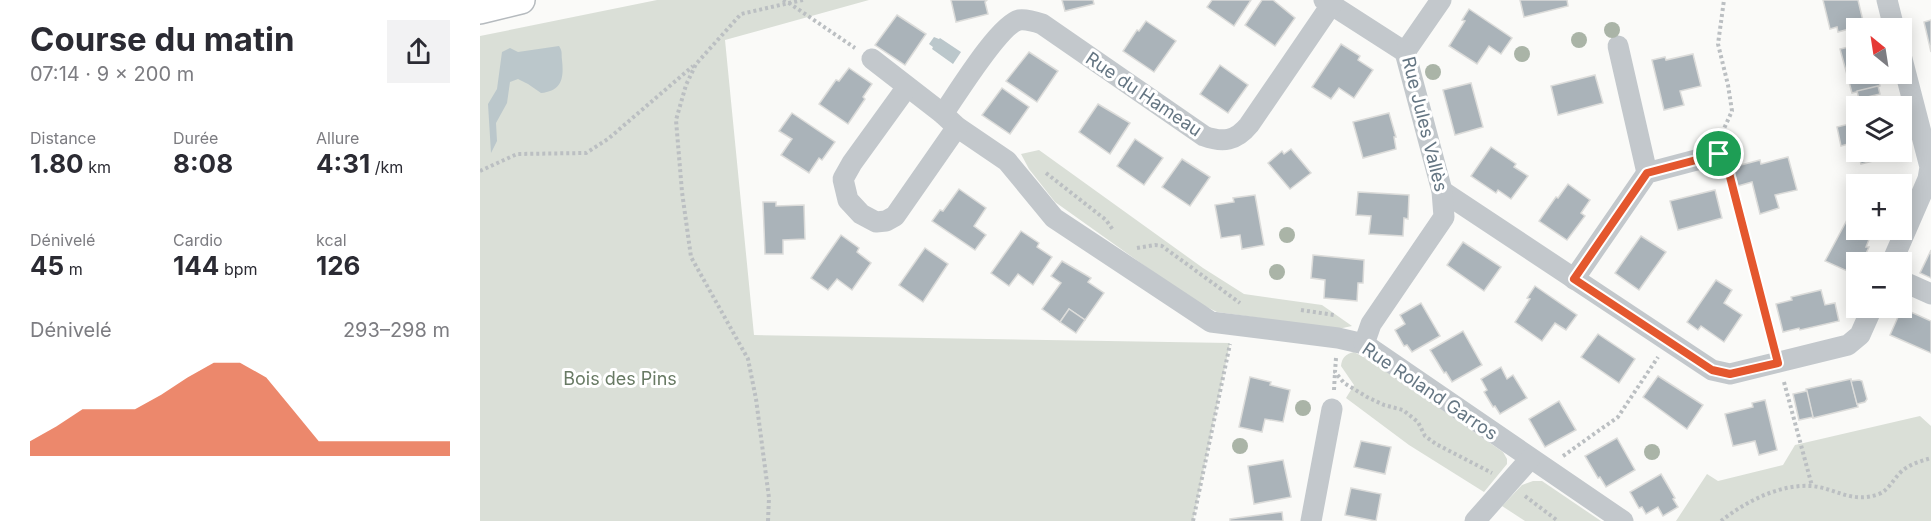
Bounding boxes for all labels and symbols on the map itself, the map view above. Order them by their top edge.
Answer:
north arrow [1846,18,1912,84]
street label: Rue du Hameau [1082,47,1206,141]
street label: Rue Jules Vallès [1398,54,1452,194]
pin [1693,128,1744,179]
street label: Rue Roland Garros [1358,338,1502,444]
park label: Bois des Pins [563,368,677,389]

